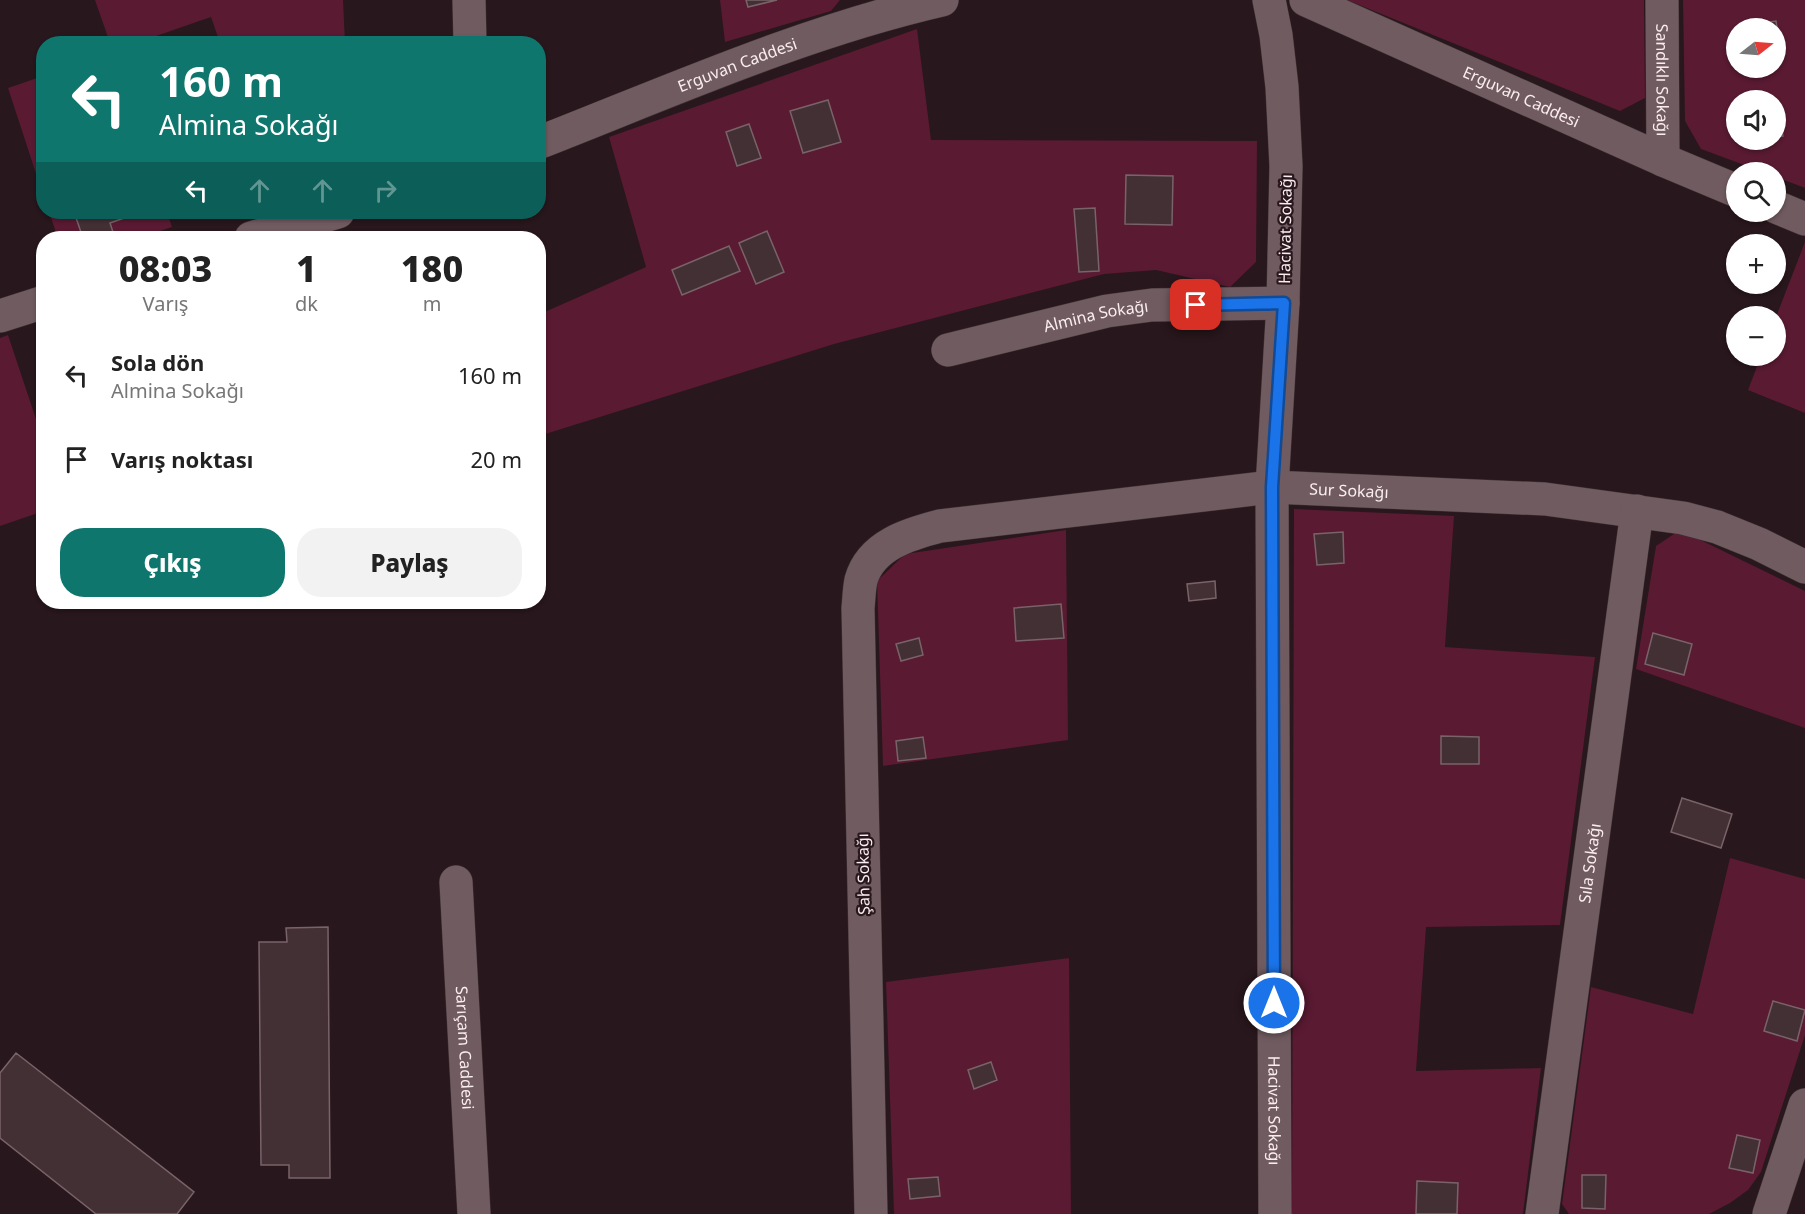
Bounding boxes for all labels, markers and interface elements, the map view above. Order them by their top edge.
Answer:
north arrow [1726,18,1786,78]
map controls [1726,18,1786,366]
street label: Sandıklı Sokağı [1651,24,1674,136]
street label: Erguvan Caddesi [674,32,800,97]
text: 160 m [159,52,283,109]
icon: left [60,60,138,138]
street label: Erguvan Caddesi [1459,61,1583,132]
button: sound [1726,90,1786,150]
text: Almina Sokağı [159,106,339,143]
button: search [1726,162,1786,222]
icon: left [180,174,213,207]
icon: ahead [243,174,276,207]
icon: ahead [306,174,339,207]
icon: right [369,174,402,207]
street label: Hacivat Sokağı [1273,174,1297,284]
button: + [1726,234,1786,294]
text: 08:03 [119,244,212,293]
text: 1 [296,244,317,293]
text: 180 [401,244,463,293]
pin [1170,279,1221,330]
icon: arrive [1179,288,1212,321]
text: Varış [143,290,188,317]
text: dk [295,290,318,317]
text: m [423,290,441,317]
street label: Almina Sokağı [1041,295,1150,337]
button: − [1726,306,1786,366]
text: Sola dön [111,347,204,377]
icon: left [60,359,93,392]
text: 160 m [458,360,522,390]
text: Almina Sokağı [111,377,244,404]
icon: arrive [60,443,93,476]
text: Varış noktası [111,444,253,474]
text: 20 m [471,444,522,474]
street label: Sur Sokağı [1309,478,1389,503]
button: Çıkış [60,528,285,597]
button: Paylaş [297,528,522,597]
street label: Sıla Sokağı [1573,822,1606,904]
street label: Şah Sokağı [851,833,875,915]
position arrow [1242,971,1306,1035]
street label: Sarıçam Caddesi [451,985,479,1110]
street label: Hacivat Sokağı [1263,1056,1286,1165]

